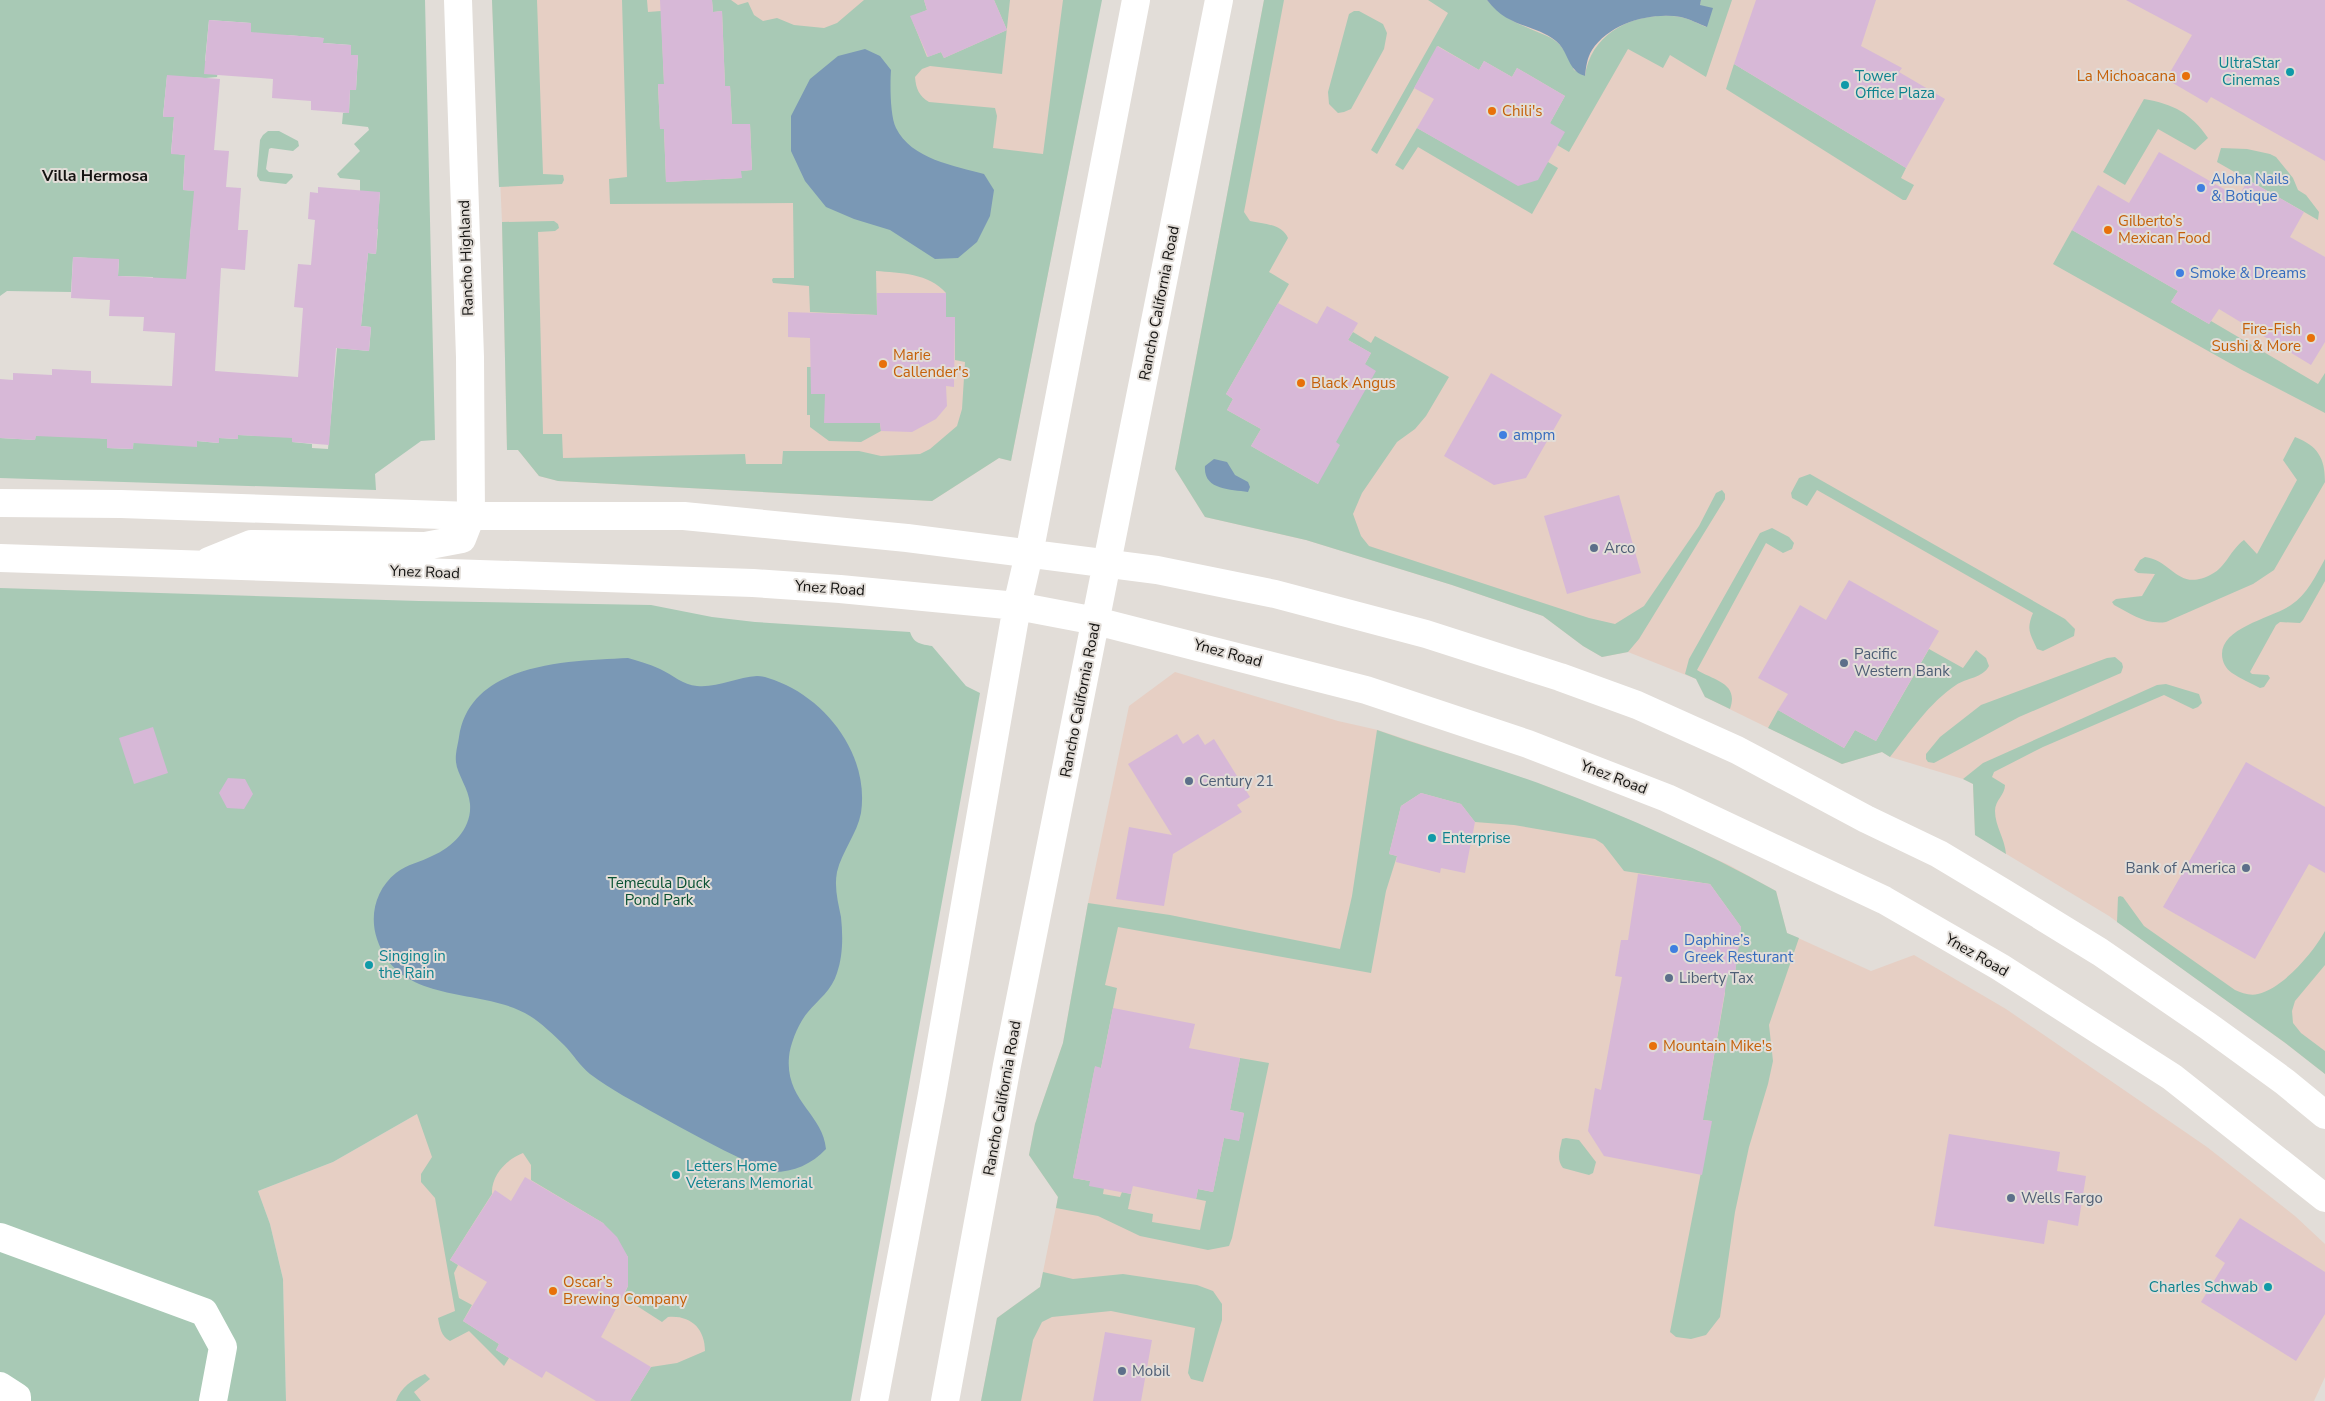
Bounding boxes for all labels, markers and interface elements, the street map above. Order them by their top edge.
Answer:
place label: UltraStar Cinemas [2219,53,2281,90]
place label: Tower Office Plaza [1855,66,1935,103]
place label: La Michoacana [2077,66,2176,86]
marker: UltraStar Cinemas [2284,66,2296,78]
marker: La Michoacana [2180,70,2192,82]
marker: Tower Office Plaza [1839,79,1851,91]
place label: Chili's [1502,101,1543,121]
marker: Chili's [1486,105,1498,117]
district label: Villa Hermosa [41,165,148,187]
place label: Aloha Nails & Botique [2211,169,2289,206]
marker: Aloha Nails & Botique [2195,182,2207,194]
street label: Rancho Highland [454,200,478,316]
place label: Gilberto’s Mexican Food [2118,211,2211,248]
street label: Rancho California Road [1134,224,1184,382]
marker: Gilberto’s Mexican Food [2102,224,2114,236]
place label: Smoke & Dreams [2190,263,2306,283]
marker: Smoke & Dreams [2174,267,2186,279]
place label: Fire-Fish Sushi & More [2212,319,2301,356]
marker: Fire-Fish Sushi & More [2305,332,2317,344]
place label: Marie Callender's [893,345,969,382]
marker: Marie Callender's [877,358,889,370]
place label: Black Angus [1311,373,1396,393]
marker: Black Angus [1295,377,1307,389]
place label: ampm [1513,425,1555,445]
marker: ampm [1497,429,1509,441]
place label: Arco [1604,538,1635,558]
marker: Arco [1588,542,1600,554]
street label: Ynez Road [389,561,460,583]
street label: Ynez Road [793,576,866,600]
street label: Rancho California Road [1055,621,1105,779]
street label: Ynez Road [1191,634,1264,672]
place label: Pacific Western Bank [1854,644,1950,681]
marker: Pacific Western Bank [1838,657,1850,669]
street label: Ynez Road [1577,755,1650,799]
place label: Century 21 [1199,771,1274,791]
marker: Century 21 [1183,775,1195,787]
place label: Enterprise [1442,828,1511,848]
marker: Enterprise [1426,832,1438,844]
place label: Bank of America [2125,858,2236,878]
marker: Bank of America [2240,862,2252,874]
park label: Temecula Duck Pond Park [608,873,711,910]
street label: Ynez Road [1941,928,2012,981]
place label: Daphine’s Greek Resturant [1684,930,1794,967]
marker: Daphine’s Greek Resturant [1668,943,1680,955]
place label: Singing in the Rain [379,946,446,983]
marker: Singing in the Rain [363,959,375,971]
place label: Liberty Tax [1679,968,1754,988]
marker: Liberty Tax [1663,972,1675,984]
street label: Rancho California Road [979,1019,1025,1177]
place label: Mountain Mike's [1663,1036,1772,1056]
marker: Mountain Mike's [1647,1040,1659,1052]
place label: Letters Home Veterans Memorial [685,1156,813,1193]
marker: Letters Home Veterans Memorial [670,1169,682,1181]
place label: Wells Fargo [2021,1188,2103,1208]
marker: Wells Fargo [2005,1192,2017,1204]
place label: Oscar’s Brewing Company [563,1272,687,1309]
place label: Charles Schwab [2149,1277,2258,1297]
marker: Charles Schwab [2262,1281,2274,1293]
marker: Oscar’s Brewing Company [547,1285,559,1297]
place label: Mobil [1132,1361,1170,1381]
marker: Mobil [1116,1365,1128,1377]

